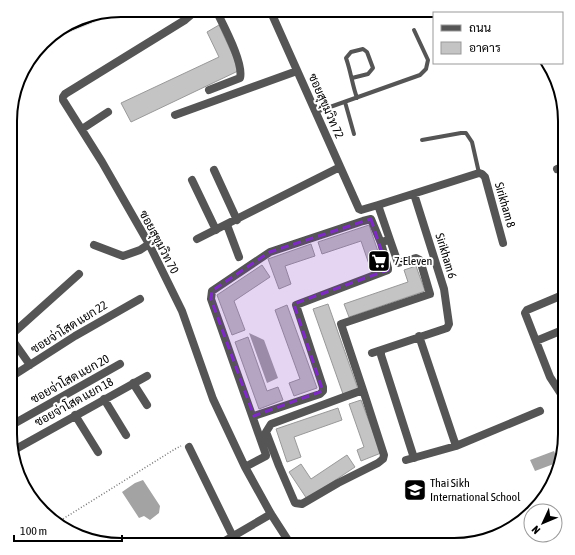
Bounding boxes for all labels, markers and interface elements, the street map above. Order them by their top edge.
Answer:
legend [433,12,563,64]
text: ถนน [469,21,492,35]
text: อาคาร [469,41,501,55]
street label: ซอยสุขุมวิท 72 [304,71,347,142]
street label: Sirikham 8 [492,181,518,230]
street label: ซอยสุขุมวิท 70 [135,208,182,277]
street label: Sirikham 6 [432,232,460,281]
supermarket icon: 7-Eleven [366,248,392,274]
place label: 7-Eleven [394,254,432,268]
street label: ซอยจ่าโสด แยก 22 [28,297,110,356]
street label: ซอยจ่าโสด แยก 20 [28,351,112,406]
street label: ซอยจ่าโสด แยก 18 [32,374,116,429]
place label: Thai Sikh International School [430,476,521,504]
school or university icon: Thai Sikh International School [402,477,428,503]
north arrow [523,503,563,543]
scale bar [14,517,122,543]
text: N [529,523,542,536]
text: 100 m [20,524,47,538]

